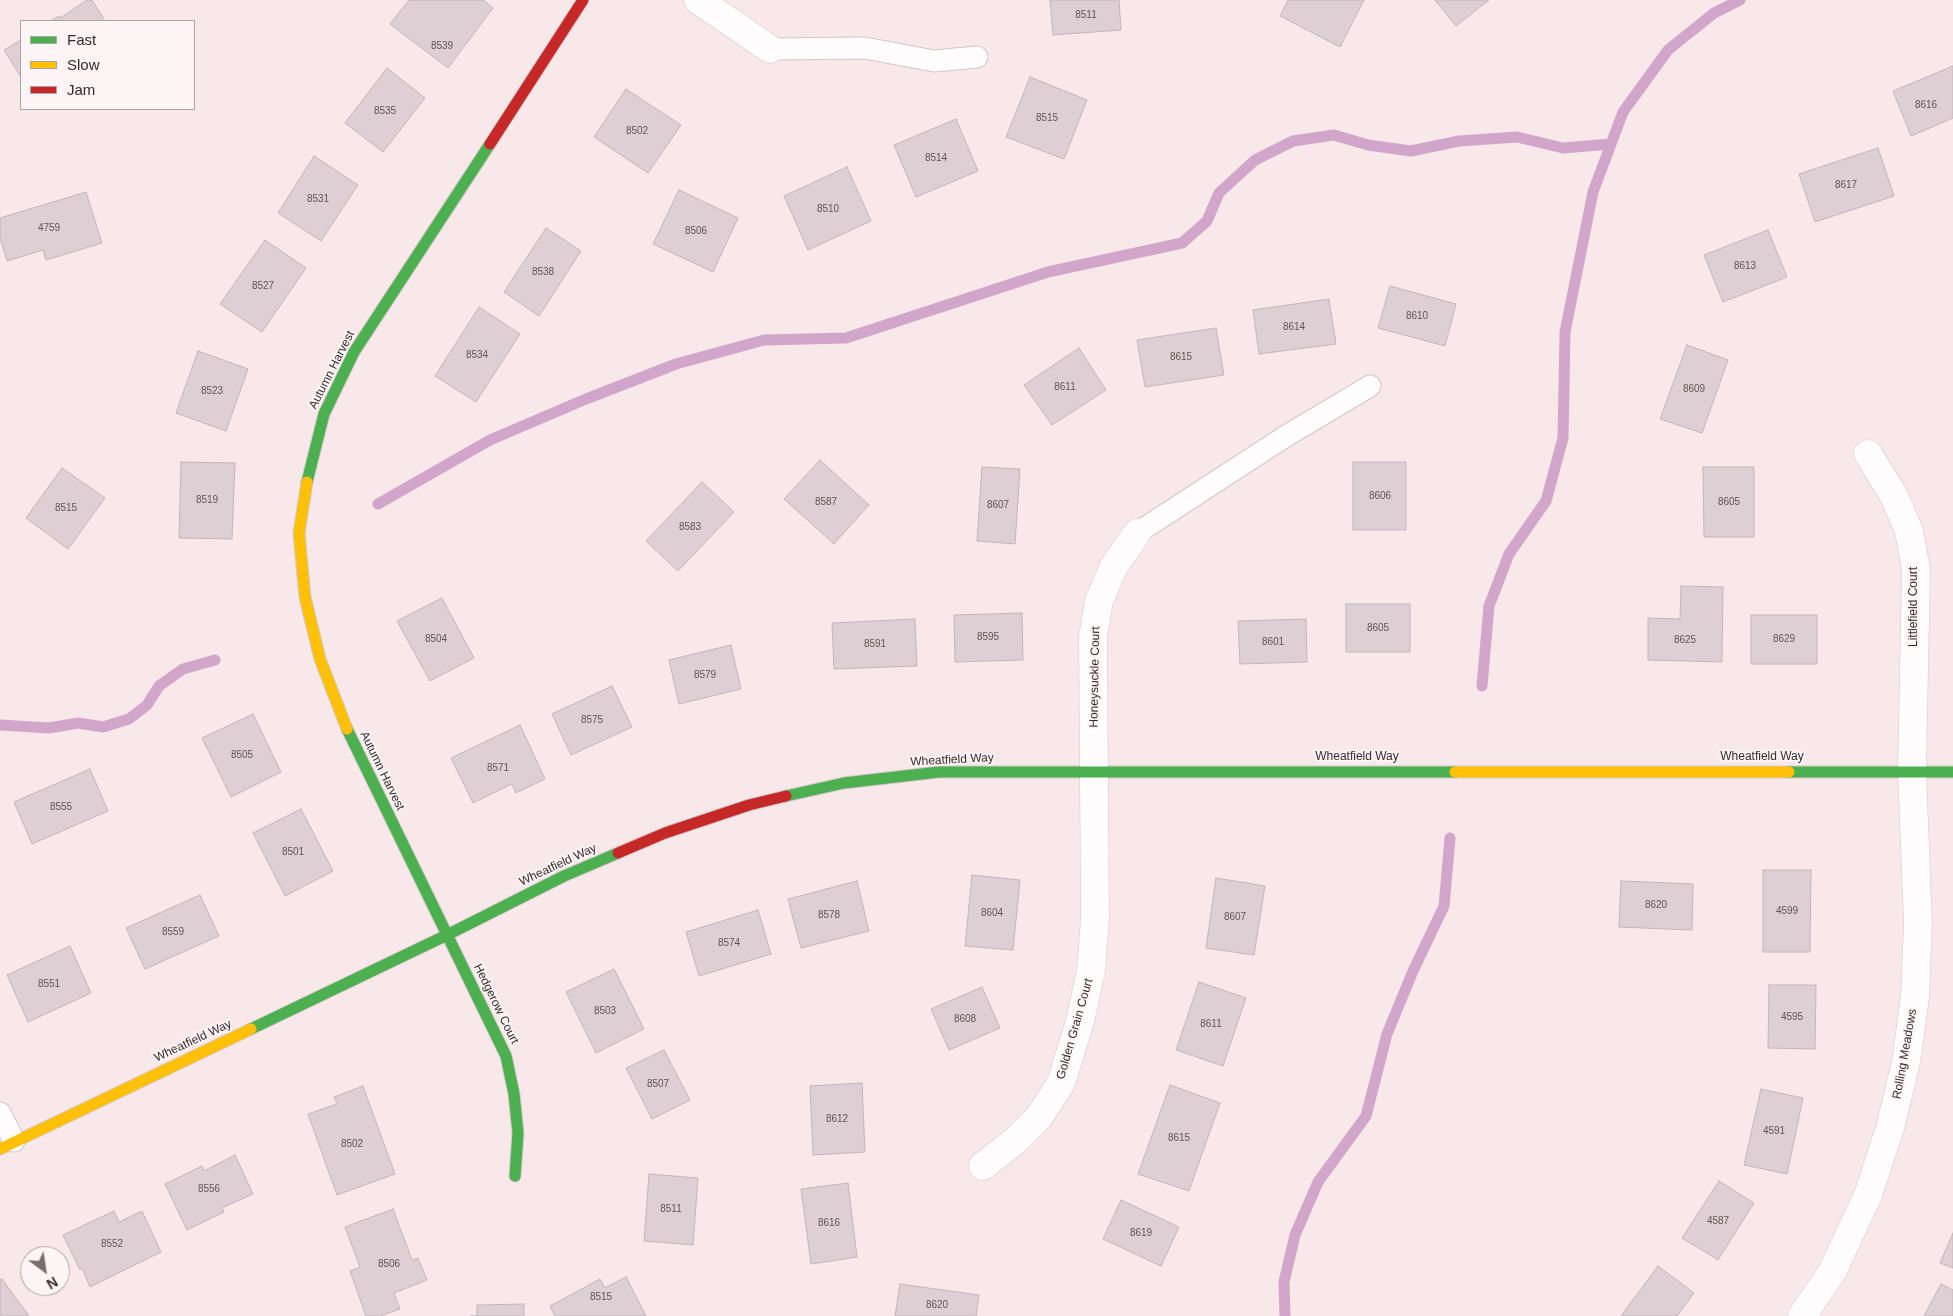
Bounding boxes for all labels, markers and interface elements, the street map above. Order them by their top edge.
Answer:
house number: 8511 [1075,9,1097,21]
legend [20,20,195,110]
text: Fast [67,31,96,48]
house number: 8539 [431,40,453,52]
text: Slow [67,56,100,73]
text: Jam [67,81,95,98]
house number: 8616 [1915,99,1937,111]
house number: 8535 [374,105,396,117]
house number: 8515 [1036,112,1058,124]
house number: 8502 [626,125,648,137]
house number: 8514 [925,152,947,164]
house number: 8617 [1835,179,1857,191]
house number: 8531 [307,193,329,205]
house number: 8510 [817,203,839,215]
house number: 4759 [38,222,60,234]
house number: 8506 [685,225,707,237]
house number: 8613 [1734,260,1756,272]
house number: 8538 [532,266,554,278]
house number: 8527 [252,280,274,292]
house number: 8610 [1406,310,1428,322]
house number: 8614 [1283,321,1305,333]
street label: Autumn Harvest [306,328,358,412]
house number: 8534 [466,349,488,361]
house number: 8615 [1170,351,1192,363]
house number: 8611 [1054,381,1076,393]
house number: 8609 [1683,383,1705,395]
house number: 8523 [201,385,223,397]
house number: 8606 [1369,490,1391,502]
house number: 8519 [196,494,218,506]
house number: 8587 [815,496,837,508]
house number: 8605 [1718,496,1740,508]
house number: 8607 [987,499,1009,511]
house number: 8515 [55,502,77,514]
house number: 8583 [679,521,701,533]
street label: Littlefield Court [1907,567,1921,647]
house number: 8605 [1367,622,1389,634]
street label: Honeysuckle Court [1087,626,1103,728]
house number: 8595 [977,631,999,643]
house number: 8504 [425,633,447,645]
house number: 8629 [1773,633,1795,645]
house number: 8625 [1674,634,1696,646]
house number: 8601 [1262,636,1284,648]
house number: 8591 [864,638,886,650]
house number: 8579 [694,669,716,681]
house number: 8575 [581,714,603,726]
street label: Autumn Harvest [357,729,407,813]
house number: 8505 [231,749,253,761]
street label: Wheatfield Way [1315,750,1399,764]
street label: Wheatfield Way [1720,750,1804,764]
street label: Wheatfield Way [910,751,994,769]
house number: 8571 [487,762,509,774]
house number: 8555 [50,801,72,813]
street label: Wheatfield Way [517,841,599,889]
house number: 8501 [282,846,304,858]
house number: 8620 [1645,899,1667,911]
house number: 4599 [1776,905,1798,917]
house number: 8604 [981,907,1003,919]
house number: 8578 [818,909,840,921]
house number: 8607 [1224,911,1246,923]
house number: 8559 [162,926,184,938]
house number: 8574 [718,937,740,949]
street label: Hedgerow Court [470,962,522,1046]
street label: Golden Grain Court [1054,977,1096,1081]
house number: 8551 [38,978,60,990]
house number: 8503 [594,1005,616,1017]
street label: Rolling Meadows [1890,1008,1920,1100]
house number: 4595 [1781,1011,1803,1023]
house number: 8608 [954,1013,976,1025]
street label: Wheatfield Way [152,1017,234,1065]
house number: 8611 [1200,1018,1222,1030]
house number: 8507 [647,1078,669,1090]
house number: 8612 [826,1113,848,1125]
house number: 4591 [1763,1125,1785,1137]
house number: 8615 [1168,1132,1190,1144]
house number: 8502 [341,1138,363,1150]
house number: 8556 [198,1183,220,1195]
house number: 8511 [660,1203,682,1215]
house number: 4587 [1707,1215,1729,1227]
house number: 8616 [818,1217,840,1229]
house number: 8619 [1130,1227,1152,1239]
house number: 8552 [101,1238,123,1250]
north arrow [20,1246,70,1296]
house number: 8506 [378,1258,400,1270]
text: N [44,1274,61,1292]
house number: 8515 [590,1291,612,1303]
house number: 8620 [926,1299,948,1311]

